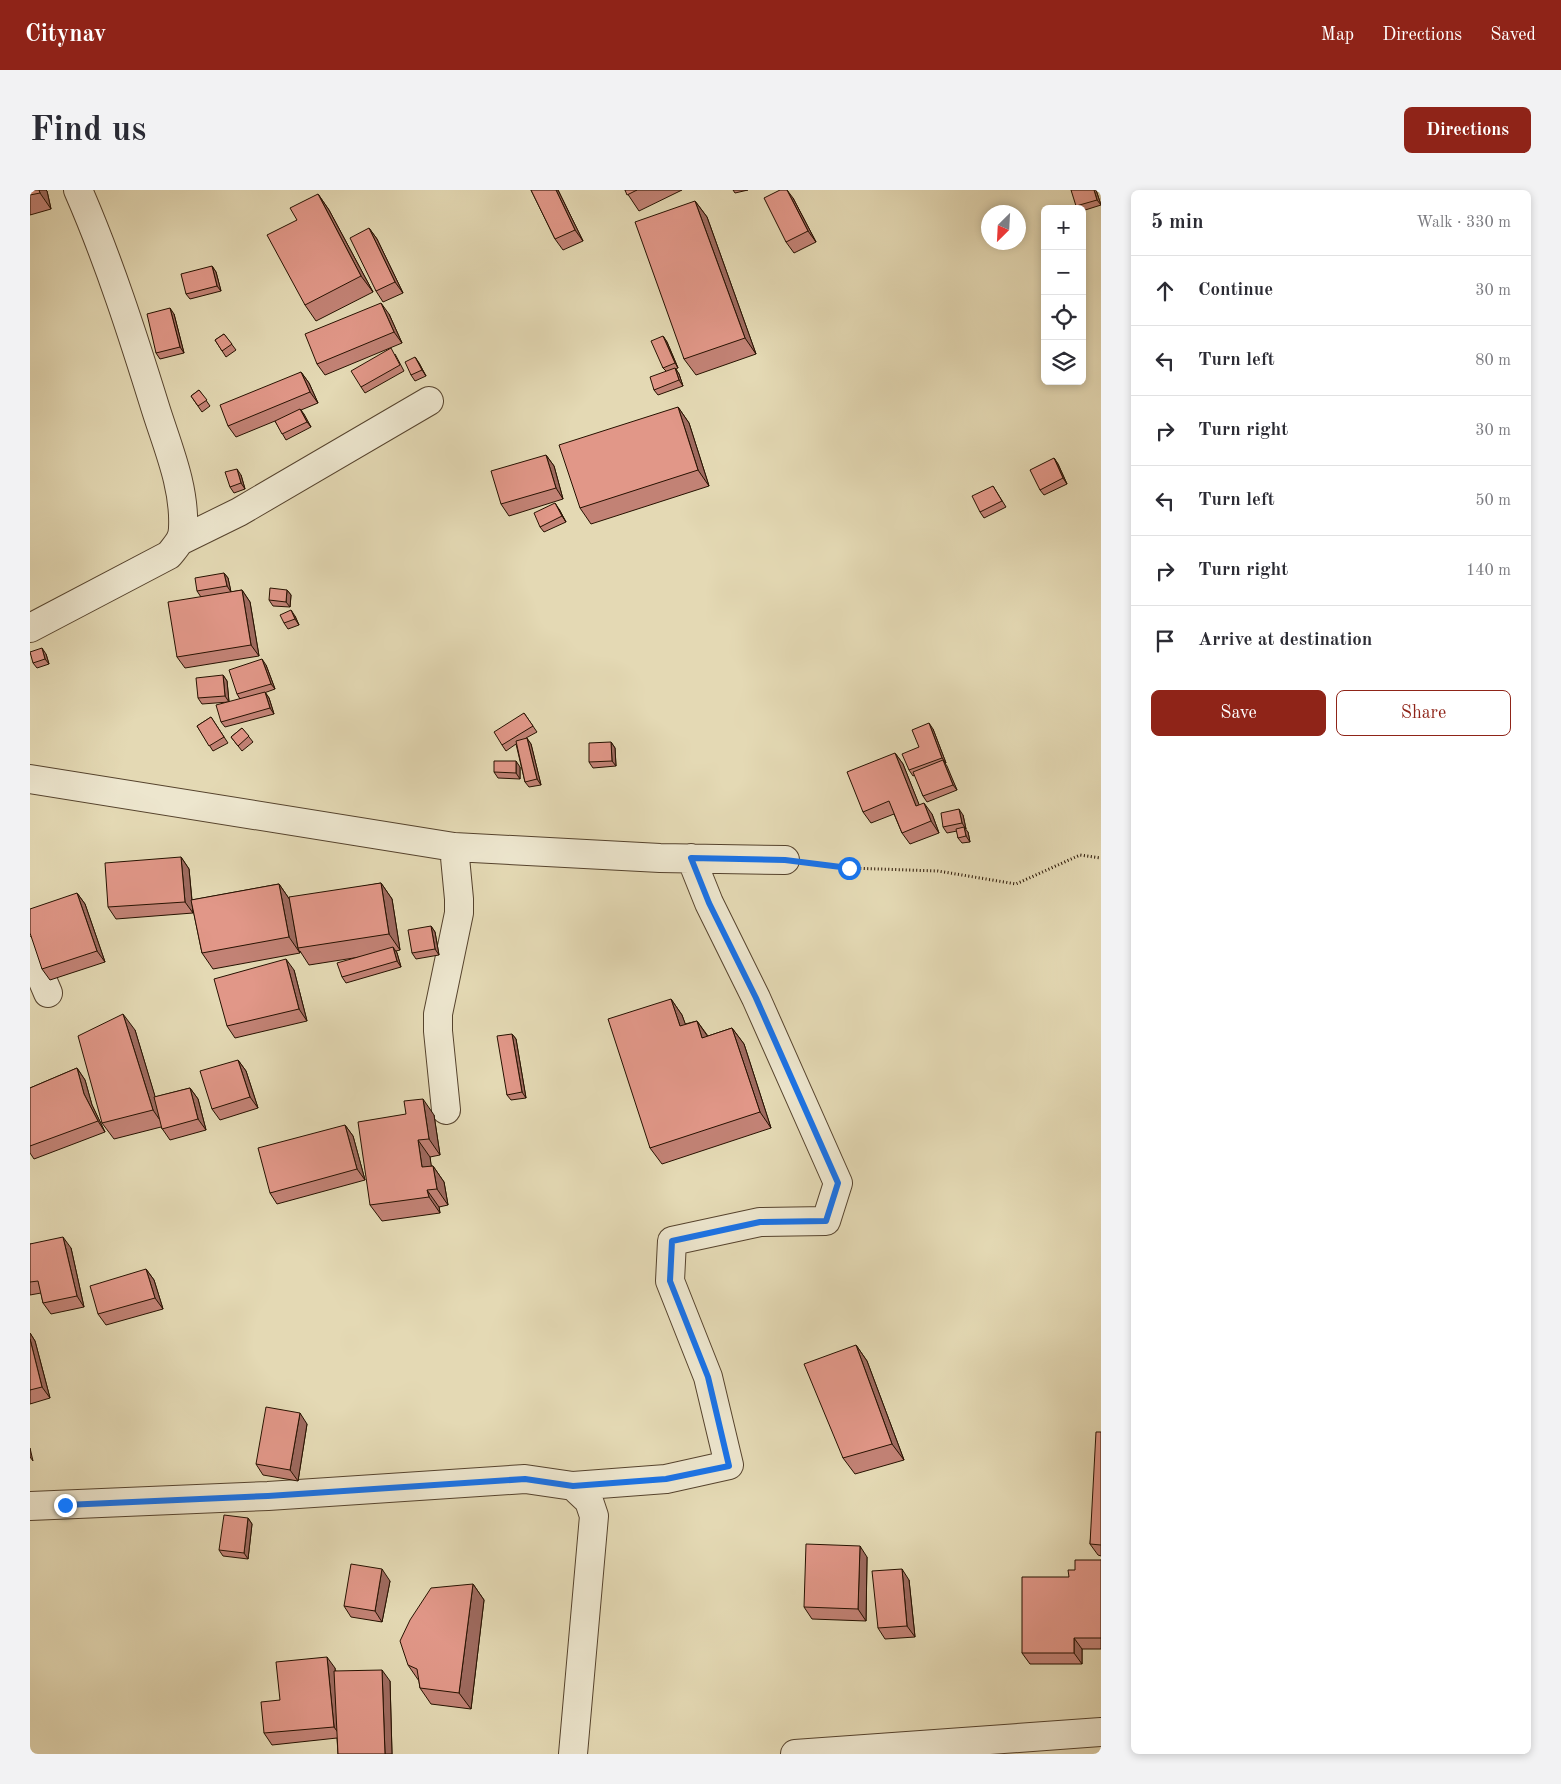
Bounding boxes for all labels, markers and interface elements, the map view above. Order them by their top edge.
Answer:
text: Citynav [25,23,106,47]
text: Map [1321,26,1354,44]
text: Directions [1382,26,1462,44]
text: Saved [1490,26,1536,44]
button: Directions [1404,107,1531,153]
text: Find us [30,113,146,148]
north arrow [981,205,1026,250]
map controls [1041,205,1086,385]
button: + [1041,205,1086,250]
text: 5 min [1151,212,1204,233]
text: Walk · 330 m [1416,215,1511,231]
button: − [1041,250,1086,295]
icon: ahead [1151,277,1179,305]
text: Continue [1198,281,1273,300]
text: 30 m [1475,283,1511,299]
button: locate [1041,295,1086,340]
button: layers [1041,340,1086,385]
icon: left [1151,347,1179,375]
text: Turn left [1198,351,1275,370]
text: 80 m [1475,353,1511,369]
icon: right [1151,417,1179,445]
text: Turn right [1198,421,1288,440]
text: 30 m [1475,423,1511,439]
icon: left [1151,487,1179,515]
text: Turn left [1198,491,1275,510]
text: 50 m [1475,493,1511,509]
icon: right [1151,557,1179,585]
text: Turn right [1198,561,1288,580]
text: 140 m [1466,563,1511,579]
icon: arrive [1151,627,1179,655]
text: Arrive at destination [1198,631,1372,650]
button: Save [1151,690,1326,736]
button: Share [1336,690,1511,736]
route start [838,857,861,880]
route end [54,1494,77,1517]

